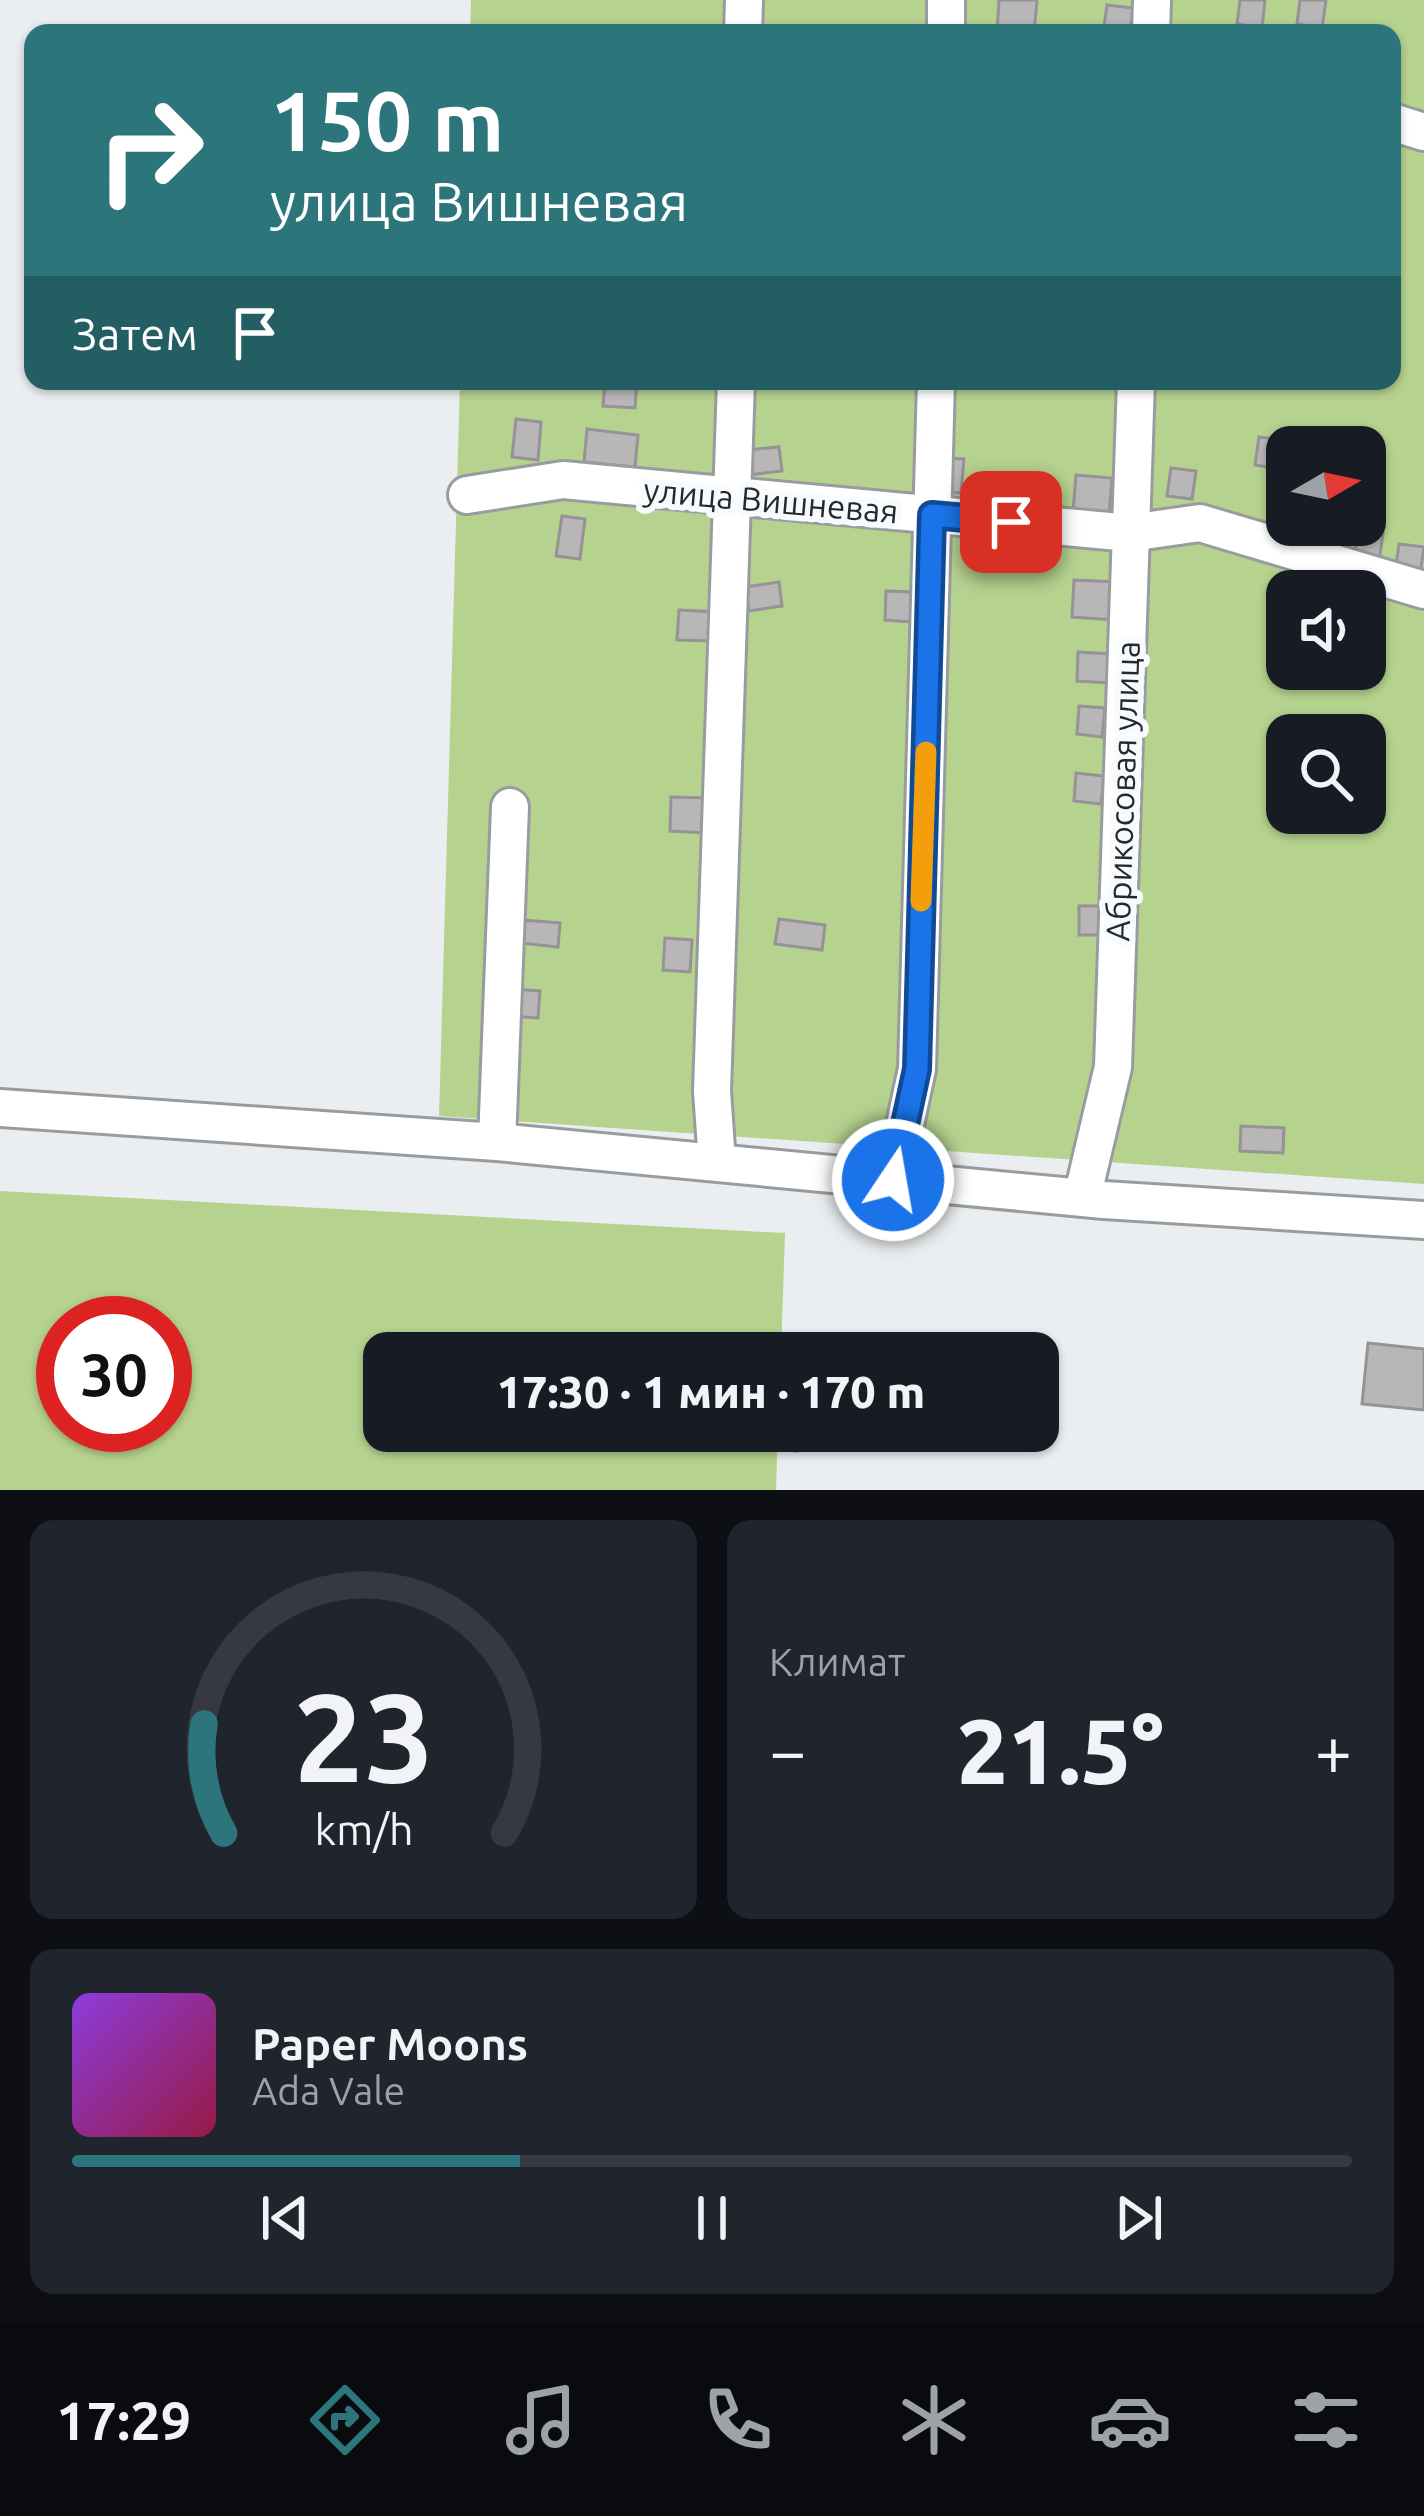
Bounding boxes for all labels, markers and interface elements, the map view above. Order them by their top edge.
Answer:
icon: right [72,72,228,228]
text: 150 m [270,73,504,167]
text: улица Вишневая [270,171,688,231]
icon: arrive [222,300,288,366]
text: Затем [72,308,198,359]
north arrow [1266,426,1386,546]
map controls [1266,426,1386,834]
street label: улица Вишневая [642,470,900,530]
pin [960,471,1062,573]
icon: arrive [978,489,1044,555]
button: sound [1266,570,1386,690]
street label: Абрикосовая улица [1098,640,1146,942]
button: search [1266,714,1386,834]
position arrow [830,1117,956,1243]
speed limit sign: 30 [36,1296,192,1452]
text: 17:30 · 1 мин · 170 m [497,1366,925,1417]
text: Климат [769,1640,905,1683]
text: 23 [293,1666,434,1806]
text: 21.5° [957,1700,1164,1801]
text: − [769,1713,806,1787]
text: + [1315,1713,1352,1787]
text: km/h [314,1804,413,1852]
text: Paper Moons [252,2018,528,2069]
text: Ada Vale [252,2069,405,2112]
icon: previous [252,2185,318,2251]
icon: pause [679,2185,745,2251]
icon: next [1106,2185,1172,2251]
icon: directions [303,2378,387,2462]
icon: music [499,2378,583,2462]
icon: phone [696,2378,780,2462]
icon: climate [892,2378,976,2462]
icon: car [1088,2378,1172,2462]
icon: filters [1284,2378,1368,2462]
text: 17:29 [56,2390,191,2450]

